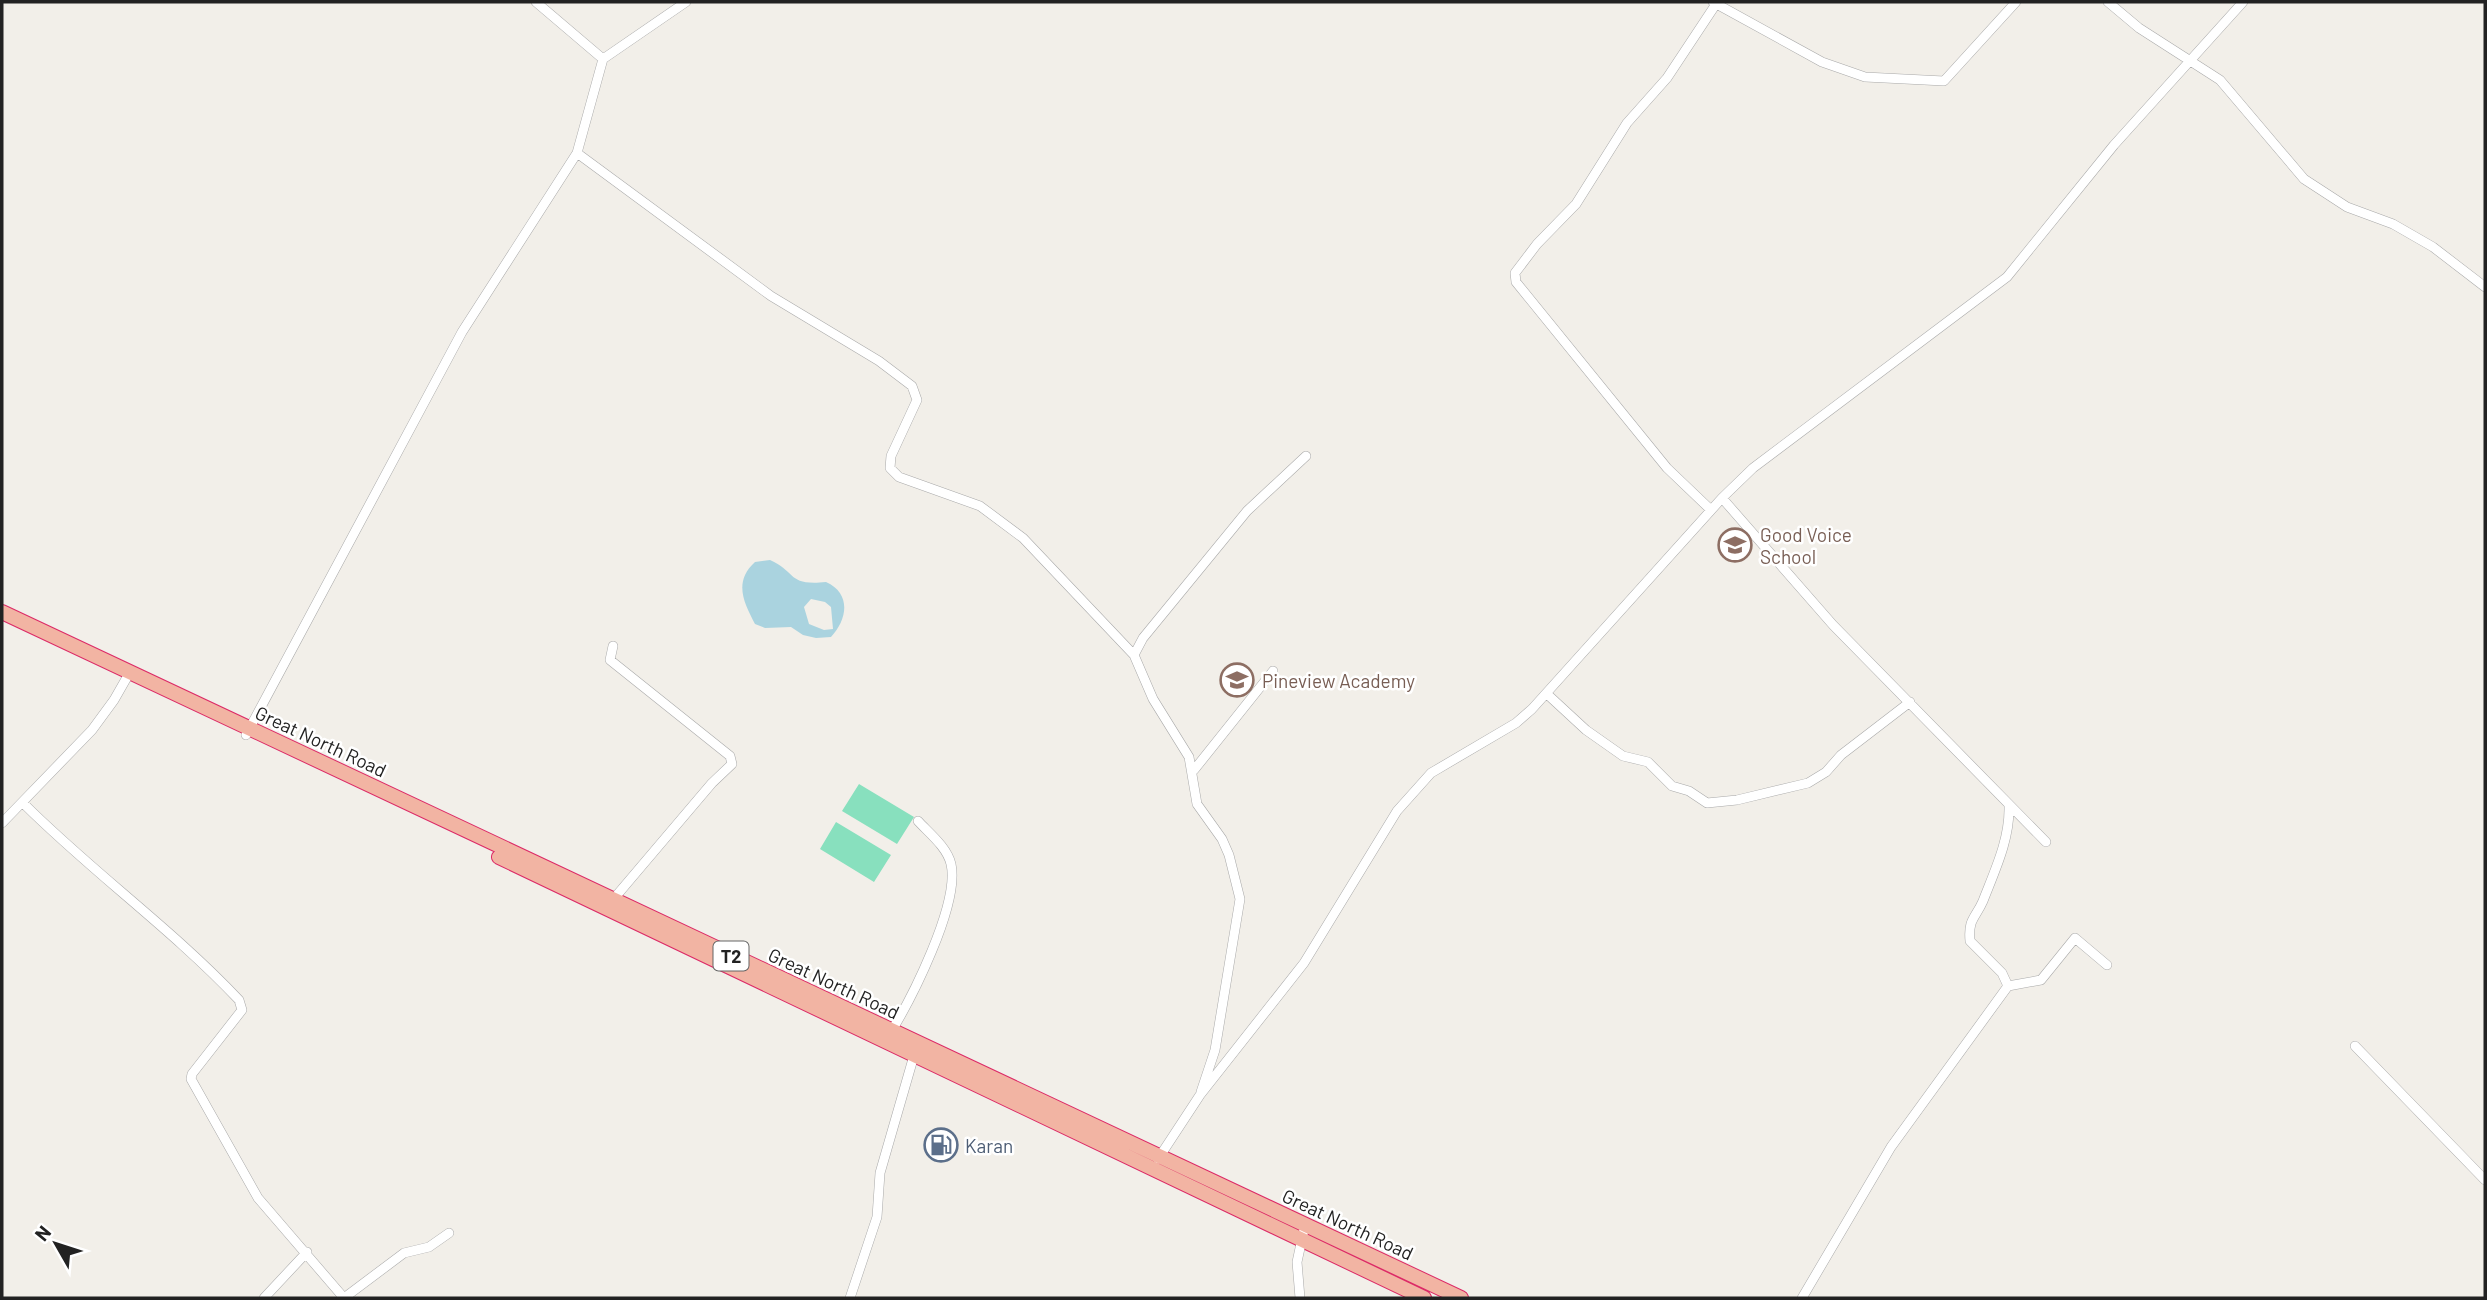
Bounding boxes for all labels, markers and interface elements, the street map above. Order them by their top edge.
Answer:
place label: Good Voice School [1760,523,1852,568]
school or university icon: Good Voice School [1716,526,1754,564]
school or university icon: Pineview Academy [1218,661,1256,699]
place label: Pineview Academy [1262,669,1415,692]
street label: Great North Road [252,701,390,781]
road number: T2 [714,942,748,971]
street label: Great North Road [765,943,903,1023]
fuel station icon: Karan [922,1126,960,1164]
place label: Karan [965,1134,1013,1157]
street label: Great North Road [1279,1184,1417,1264]
north arrow [21,1209,91,1279]
text: N [29,1221,55,1245]

